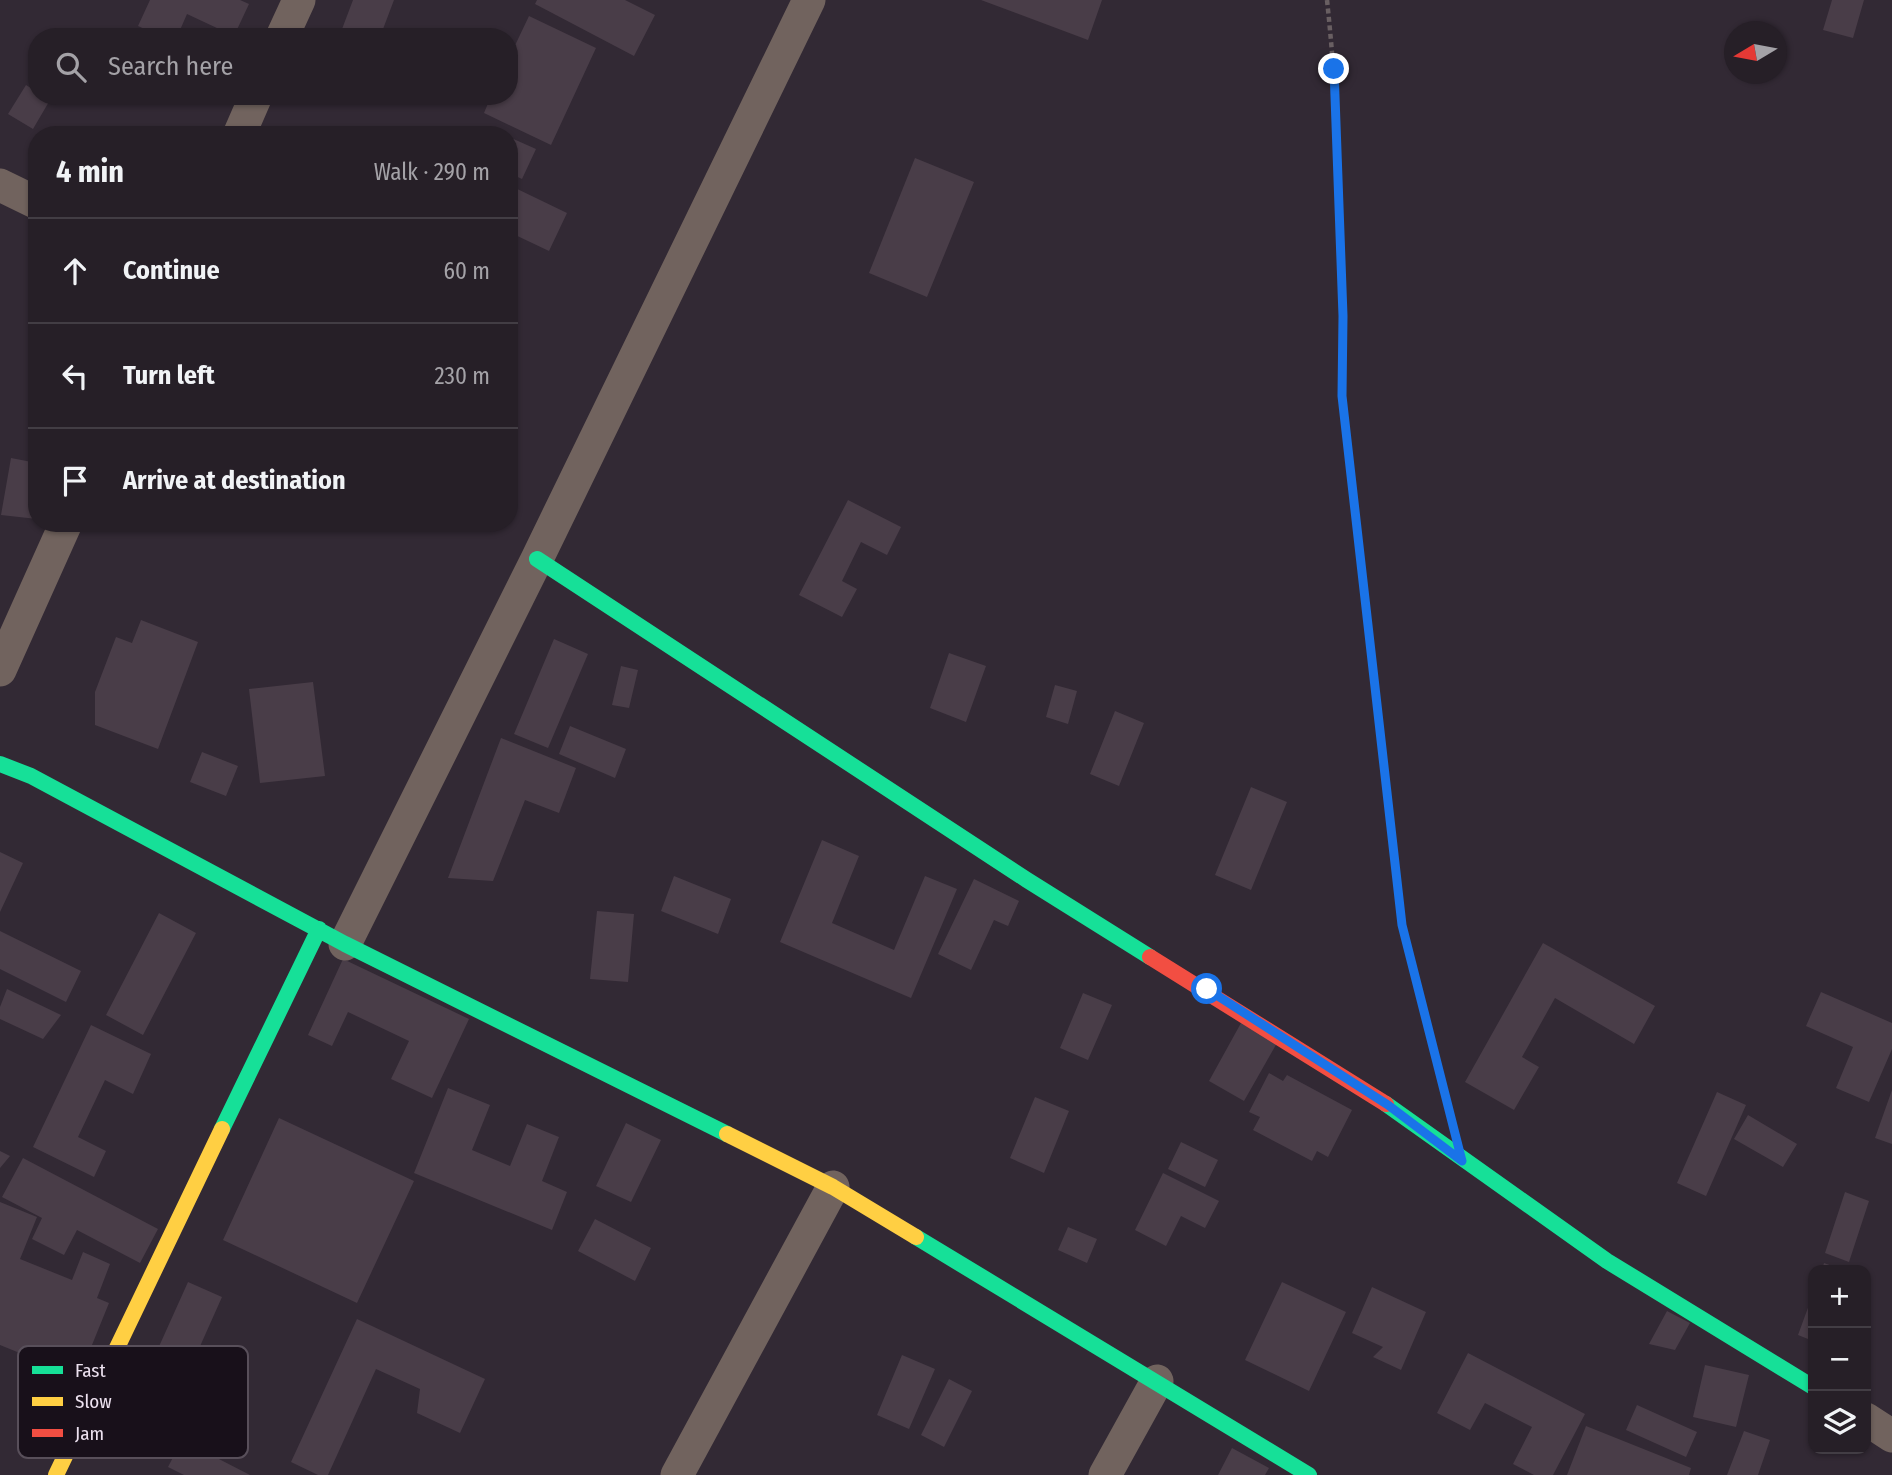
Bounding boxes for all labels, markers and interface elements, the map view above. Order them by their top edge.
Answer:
north arrow [1724,21,1787,84]
search box [28,28,518,105]
icon: search [52,48,90,86]
text: Search here [108,51,233,82]
route end [1318,53,1349,84]
text: 4 min [56,154,124,190]
text: Walk · 290 m [374,158,490,186]
icon: ahead [56,252,94,290]
text: Continue [123,255,220,286]
text: 60 m [444,257,490,285]
icon: left [56,357,94,395]
text: Turn left [123,360,215,391]
text: 230 m [434,362,490,390]
icon: arrive [56,462,94,500]
text: Arrive at destination [123,465,346,496]
route start [1191,973,1222,1004]
map controls [1808,1265,1871,1454]
button: + [1808,1265,1871,1328]
button: − [1808,1328,1871,1391]
legend [18,1346,248,1458]
text: Fast [75,1359,106,1382]
text: Slow [75,1390,112,1413]
button: layers [1808,1391,1871,1454]
text: Jam [75,1422,104,1445]

